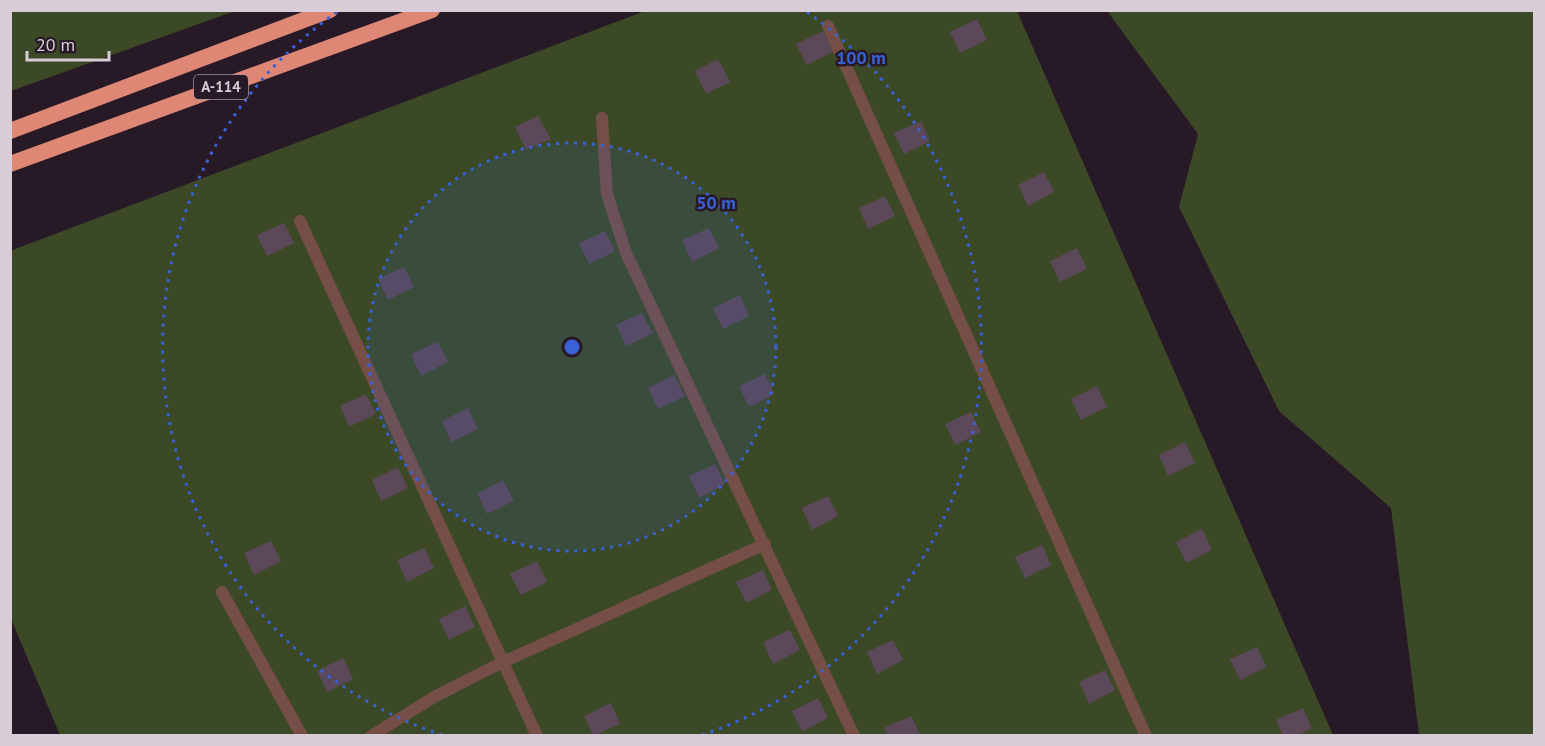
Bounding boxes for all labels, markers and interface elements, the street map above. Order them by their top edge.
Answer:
scale bar [27,24,110,62]
text: 20 m [36,33,75,56]
text: 100 m [836,46,886,69]
road number: А-114 [194,75,248,99]
text: 50 m [696,191,736,214]
centre of rings [562,337,582,357]

